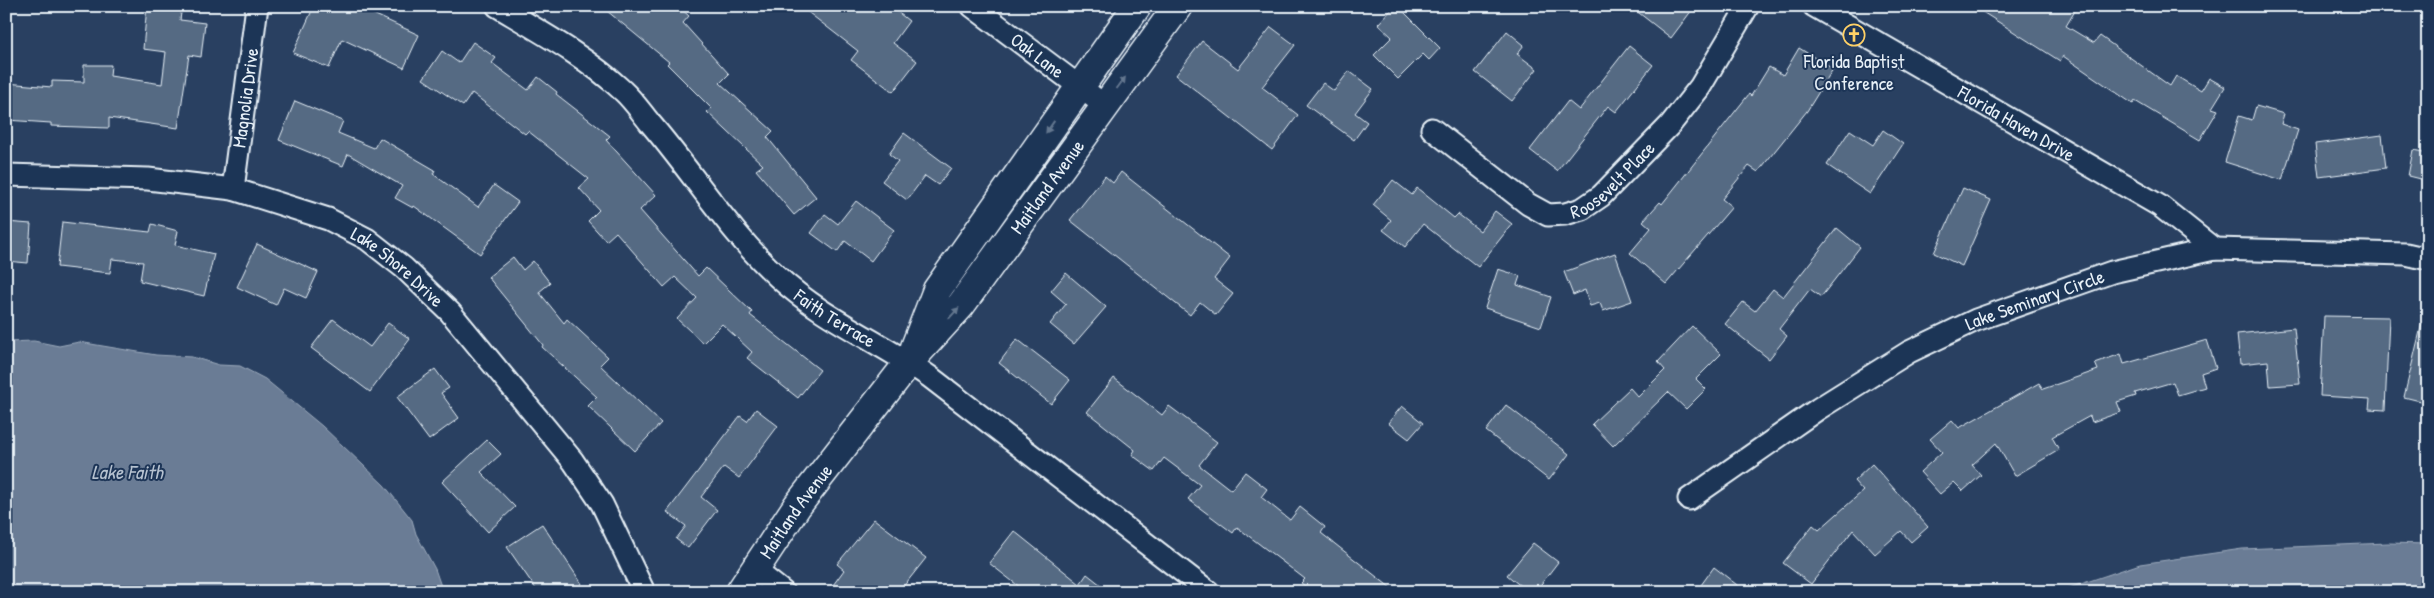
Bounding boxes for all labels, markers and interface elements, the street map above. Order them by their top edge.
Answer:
church icon: Florida Baptist Conference [1842,23,1866,47]
street label: Oak Lane [1005,27,1070,84]
street label: Magnolia Drive [226,46,264,149]
place label: Florida Baptist Conference [1803,48,1905,96]
one-way arrow [1116,76,1126,90]
street label: Florida Haven Drive [1953,79,2080,167]
one-way arrow [1046,120,1055,134]
street label: Maitland Avenue [1004,134,1090,239]
street label: Roosevelt Place [1567,135,1661,225]
street label: Lake Shore Drive [347,220,450,313]
street label: Lake Seminary Circle [1961,263,2108,336]
street label: Faith Terrace [788,282,881,354]
one-way arrow [948,307,959,320]
water label: Lake Faith [91,458,164,485]
street label: Maitland Avenue [753,458,838,564]

